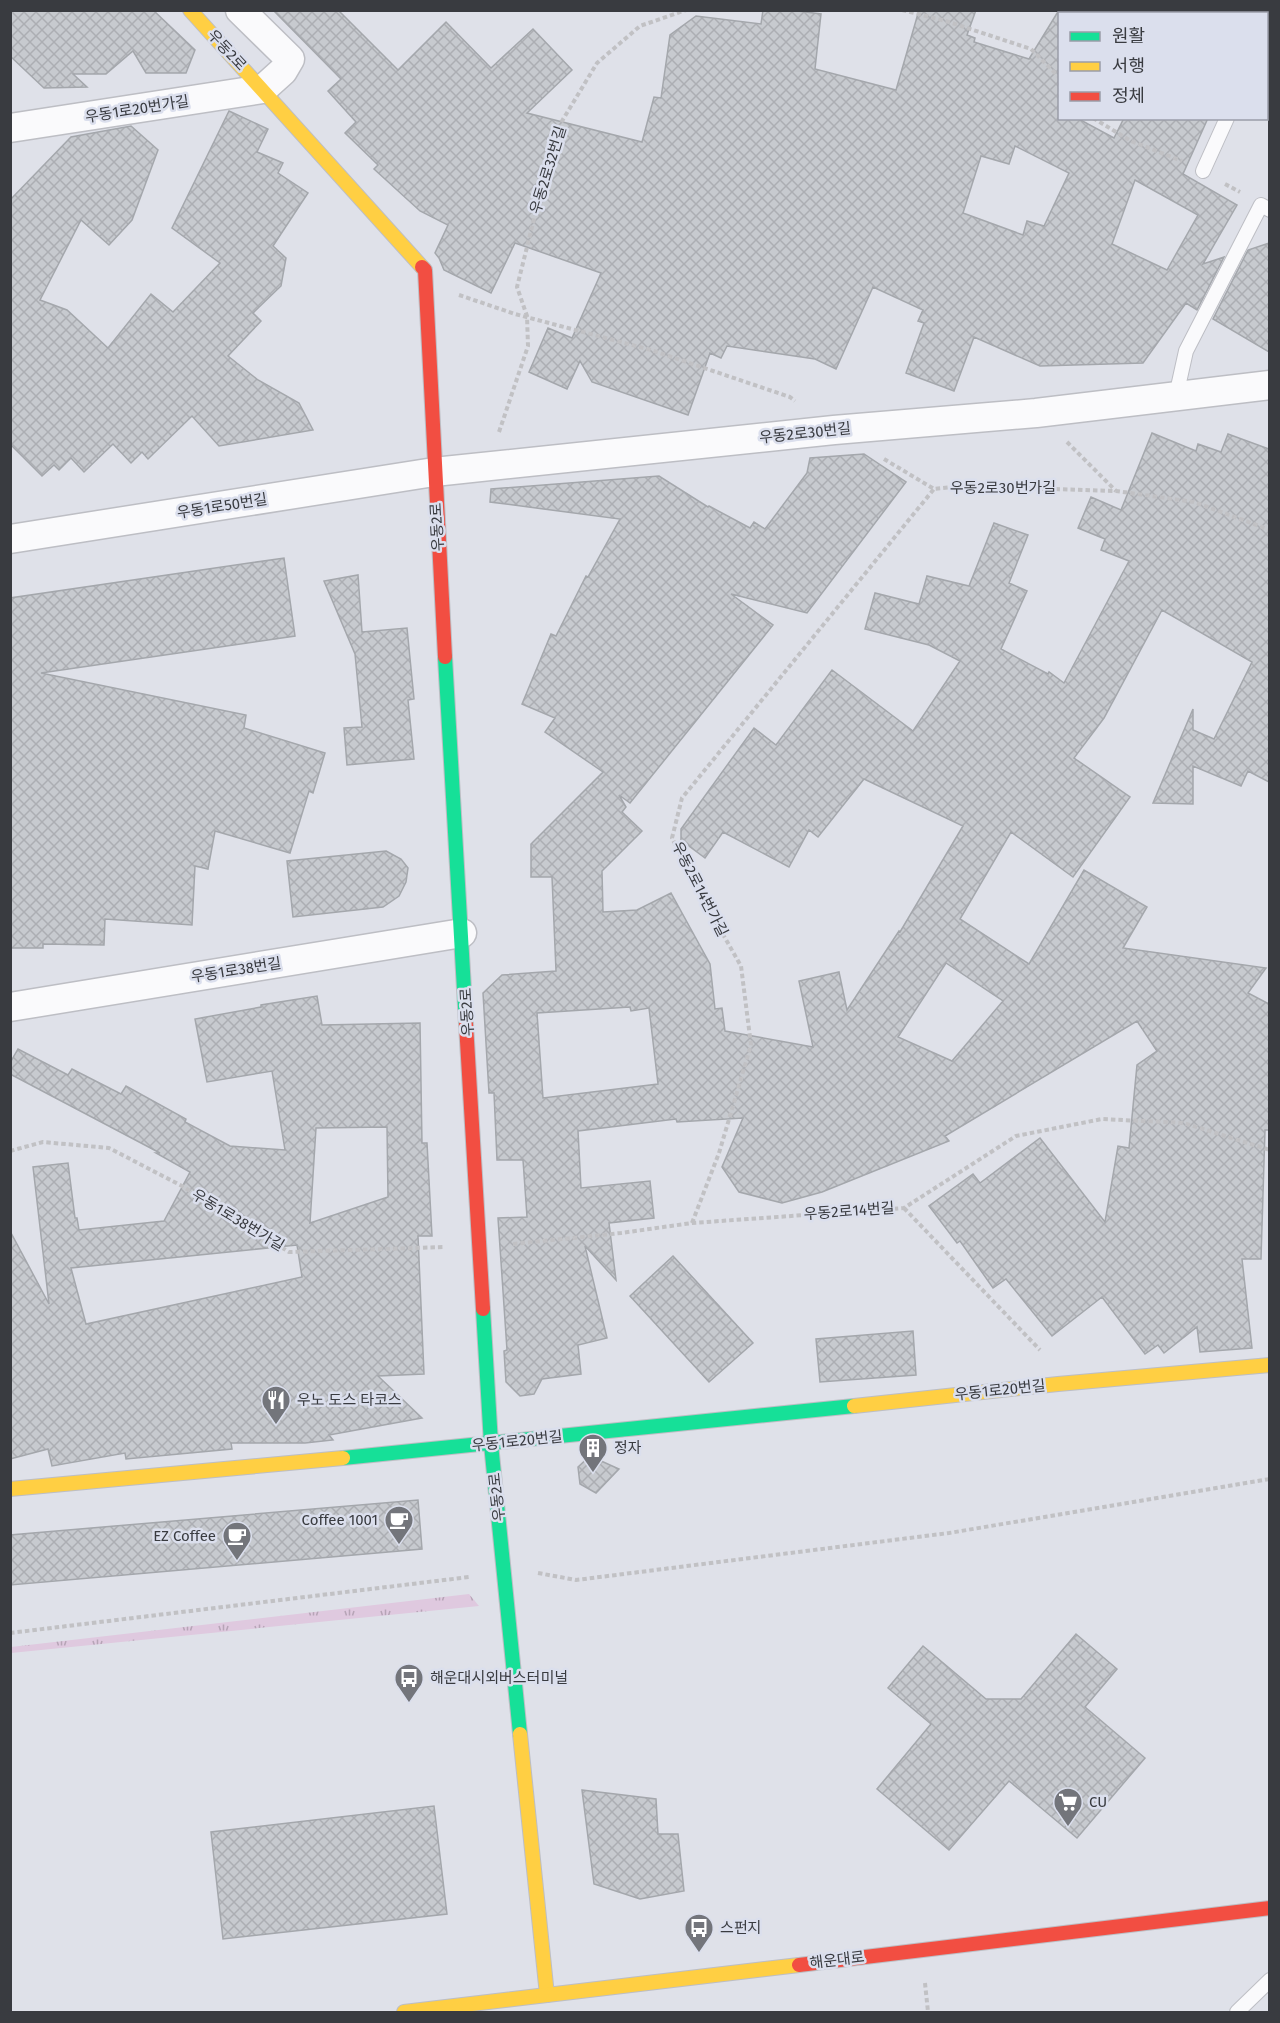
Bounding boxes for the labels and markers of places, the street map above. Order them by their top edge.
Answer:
restaurant icon: 우노 도스 타코스 [260,1384,292,1426]
place label: 우노 도스 타코스 [297,1391,402,1409]
building icon: 정자 [577,1432,609,1474]
place label: 정자 [614,1439,642,1457]
cafe icon: Coffee 1001 [383,1504,415,1546]
place label: Coffee 1001 [302,1511,378,1529]
cafe icon: EZ Coffee [221,1520,253,1562]
place label: EZ Coffee [153,1527,216,1545]
bus stop icon: 해운대시외버스터미널 [393,1662,425,1704]
place label: 해운대시외버스터미널 [430,1669,568,1687]
supermarket icon: CU [1052,1786,1084,1828]
place label: CU [1089,1793,1107,1811]
bus stop icon: 스펀지 [683,1912,715,1954]
place label: 스펀지 [720,1919,761,1937]

